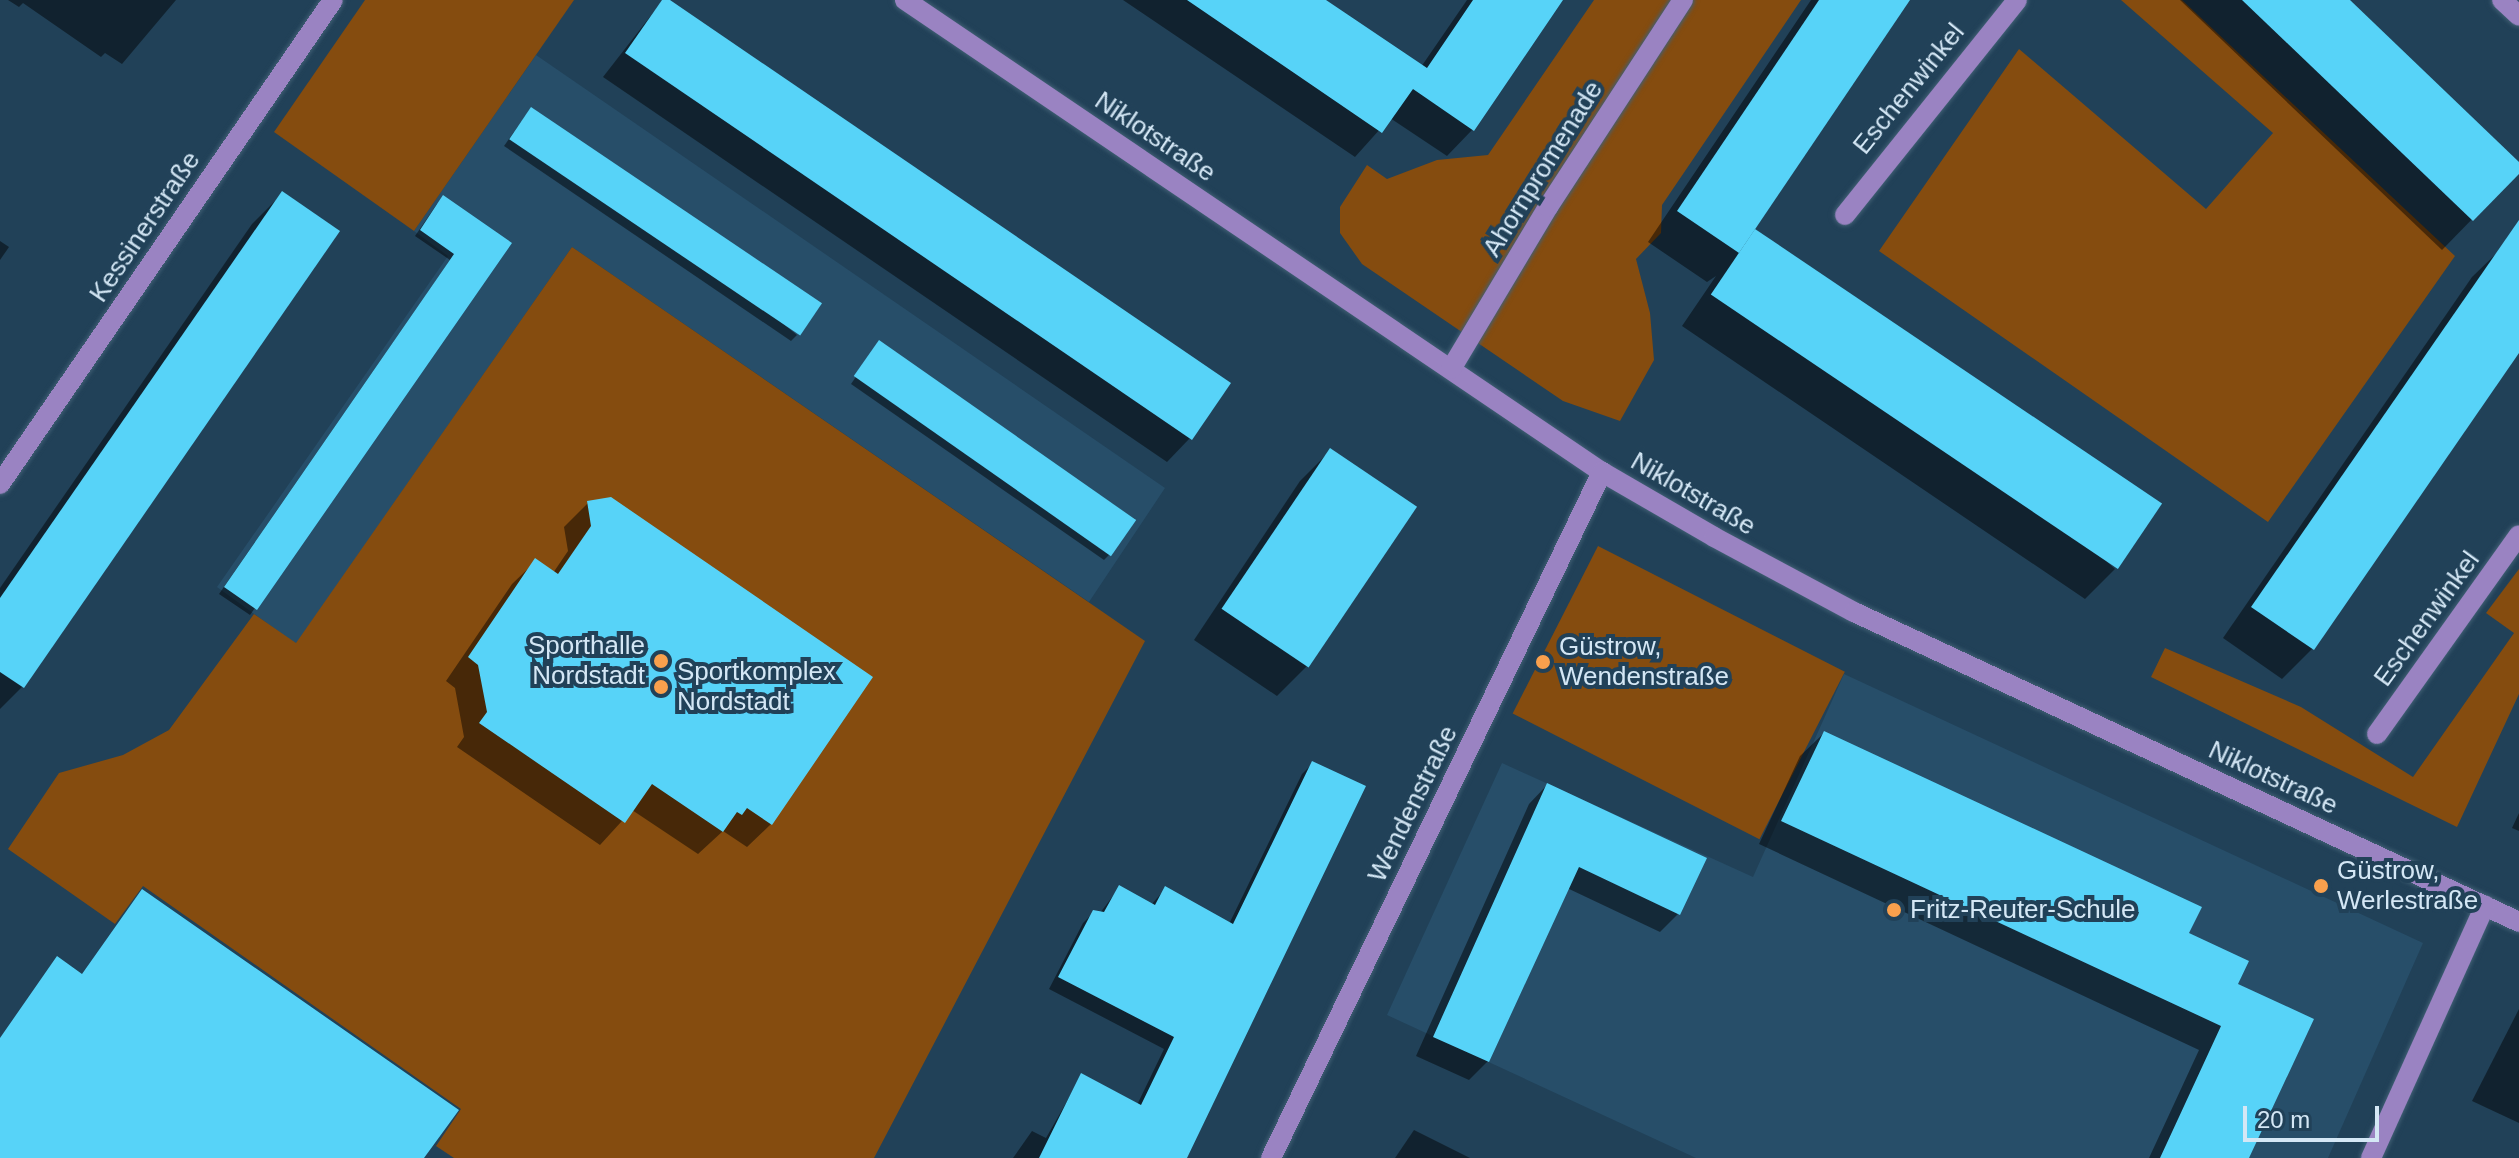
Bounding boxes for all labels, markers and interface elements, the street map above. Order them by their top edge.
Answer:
street label: Eschenwinkel [1847,17,1971,161]
street label: Ahornpromenade [1477,76,1609,262]
street label: Niklotstraße [1089,85,1221,189]
street label: Kessinerstraße [83,146,207,308]
street label: Niklotstraße [1625,446,1761,542]
street label: Eschenwinkel [2368,546,2486,692]
place label: Sporthalle Nordstadt [528,630,645,692]
place label: Güstrow, Wendenstraße [1559,631,1729,692]
marker: Sporthalle Nordstadt [652,652,670,670]
marker: Güstrow, Wendenstraße [1534,653,1552,671]
place label: Sportkomplex Nordstadt [677,656,836,718]
marker: Sportkomplex Nordstadt [652,678,670,696]
street label: Wendenstraße [1362,721,1464,887]
street label: Niklotstraße [2204,735,2342,821]
place label: Güstrow, Werlestraße [2337,855,2478,916]
marker: Güstrow, Werlestraße [2312,877,2330,895]
place label: Fritz-Reuter-Schule [1910,894,2135,926]
marker: Fritz-Reuter-Schule [1885,901,1903,919]
scale bar [2247,1090,2383,1140]
text: 20 m [2257,1106,2310,1133]

